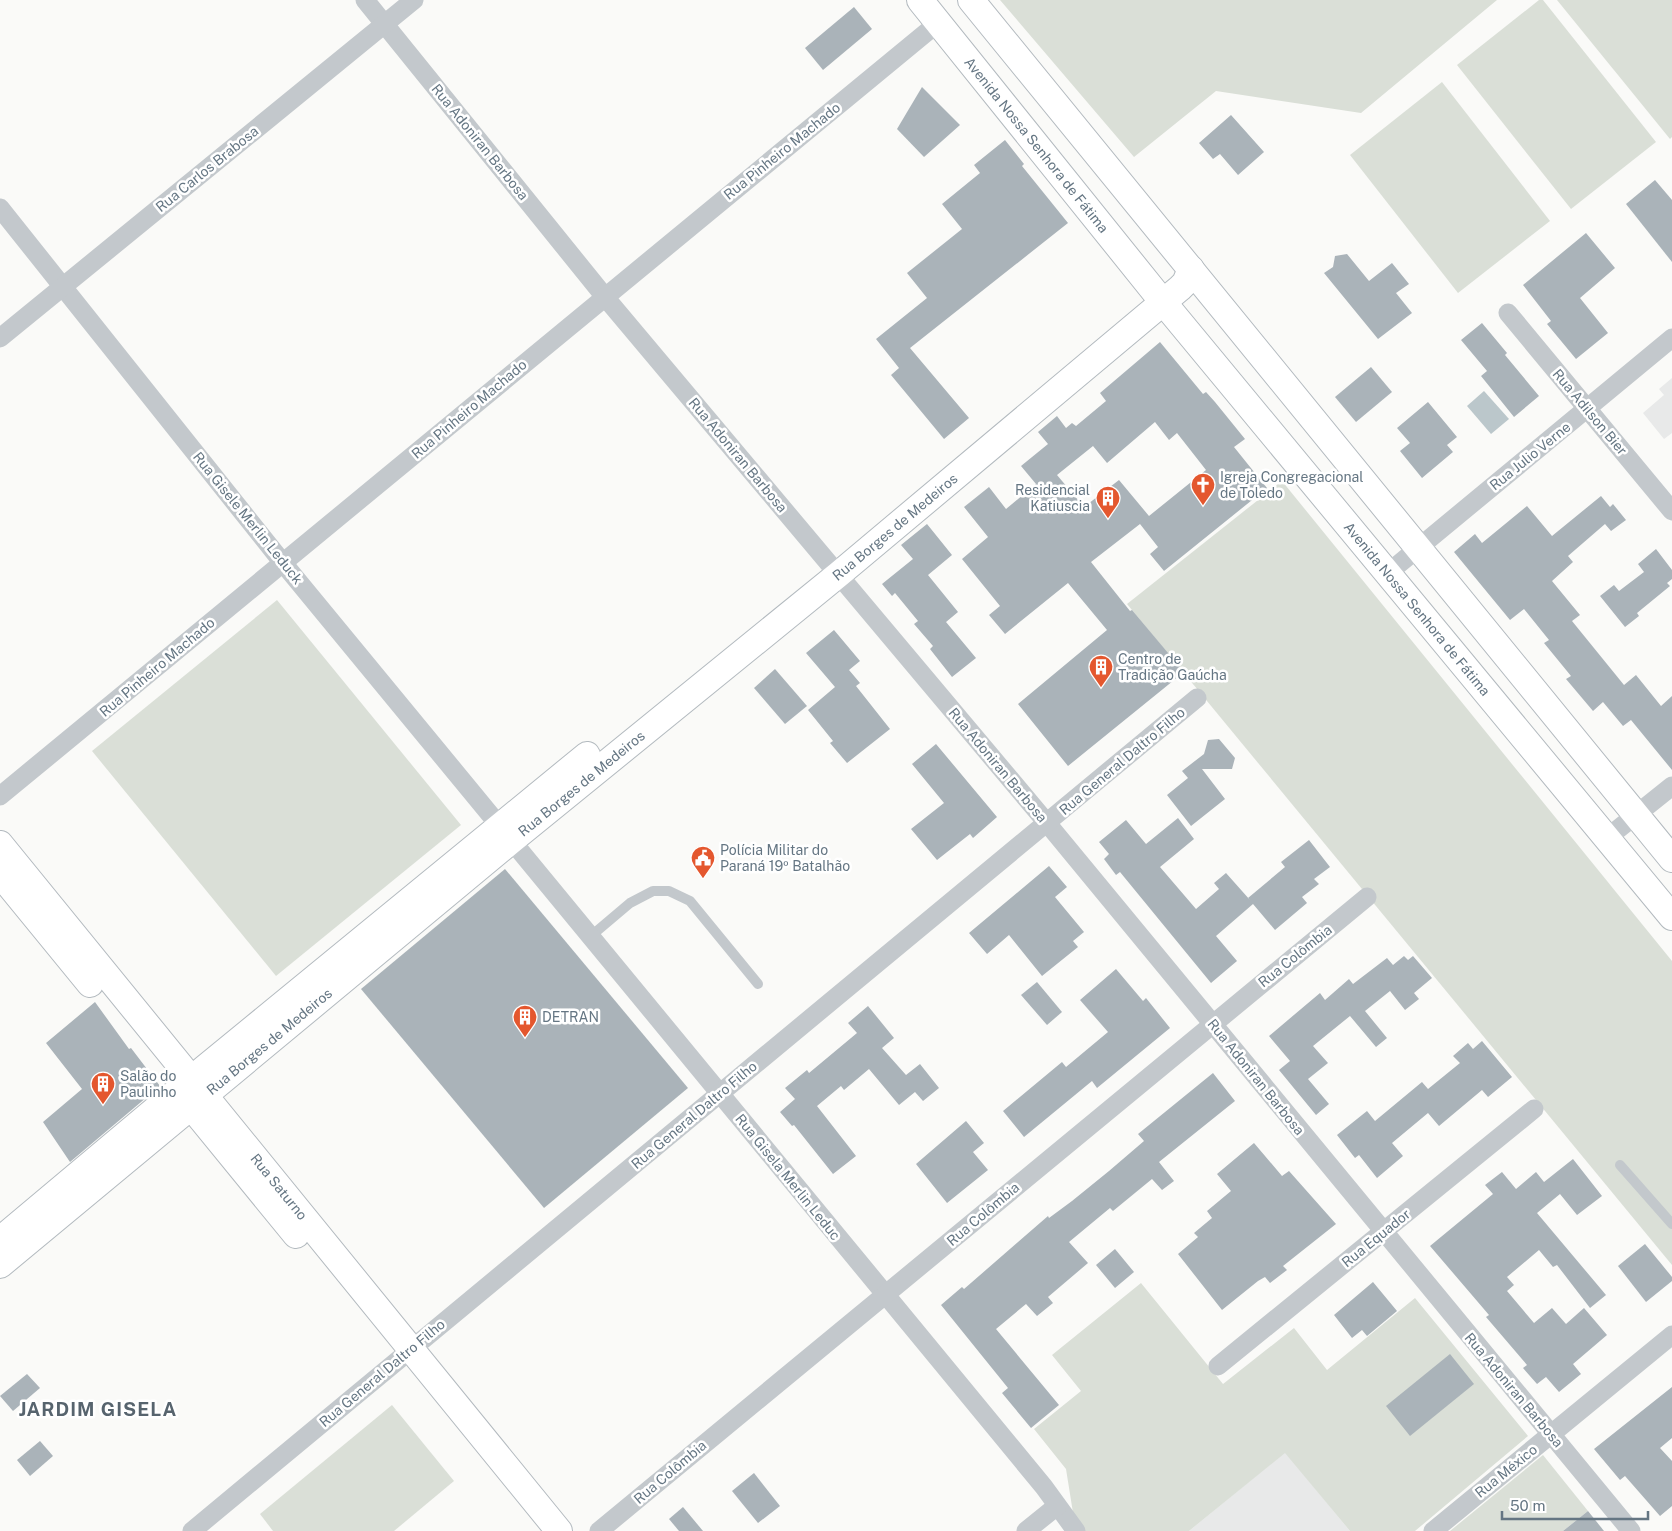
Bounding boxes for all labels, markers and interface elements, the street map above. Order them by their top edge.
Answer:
street label: Avenida Nossa Senhora de Fátima [961,54,1112,236]
street label: Rua Adoniran Barbosa [428,81,532,203]
street label: Rua Pinheiro Machado [721,99,843,203]
street label: Rua Carlos Brabosa [153,123,261,215]
street label: Rua Pinheiro Machado [408,356,530,462]
street label: Rua Adilson Bier [1549,366,1631,458]
street label: Rua Adoniran Barbosa [685,395,791,515]
street label: Rua Julio Verne [1486,419,1574,493]
street label: Rua Gisele Merlin Leduck [190,449,306,587]
place label: Igreja Congregacional de Toledo [1220,469,1363,501]
street label: Rua Borges de Medeiros [829,470,961,584]
church icon: Igreja Congregacional de Toledo [1190,472,1216,506]
place label: Residencial Katiuscia [1015,482,1090,514]
building icon: Residencial Katiuscia [1095,485,1121,519]
street label: Avenida Nossa Senhora de Fátima [1341,519,1493,699]
street label: Rua Pinheiro Machado [96,614,218,720]
place label: Centro de Tradição Gaúcha [1118,651,1227,683]
building icon: Centro de Tradição Gaúcha [1088,654,1114,688]
street label: Rua General Daltro Filho [1056,704,1188,818]
street label: Rua Adoniran Barbosa [945,705,1051,825]
street label: Rua Borges de Medeiros [515,727,648,840]
place label: Polícia Militar do Paraná 19º Batalhão [720,842,850,874]
public building icon: Polícia Militar do Paraná 19º Batalhão [690,845,716,879]
street label: Rua Colômbia [1255,922,1335,990]
street label: Rua Borges de Medeiros [203,985,335,1098]
building icon: DETRAN [512,1004,538,1038]
place label: DETRAN [542,1009,599,1025]
street label: Rua Adoniran Barbosa [1204,1016,1308,1138]
street label: Rua General Daltro Filho [628,1058,760,1172]
place label: Salão do Paulinho [120,1068,177,1100]
building icon: Salão do Paulinho [90,1071,116,1105]
street label: Rua Gisela Merlin Leduc [732,1111,844,1243]
street label: Rua Saturno [247,1151,311,1223]
street label: Rua Colômbia [944,1179,1022,1249]
street label: Rua Equador [1339,1206,1413,1270]
street label: Rua General Daltro Filho [316,1316,448,1430]
street label: Rua Adoniran Barbosa [1461,1330,1567,1450]
district label: JARDIM GISELA [19,1398,177,1420]
street label: Rua Colômbia [631,1437,709,1507]
street label: Rua México [1472,1441,1540,1501]
scale bar [1502,1488,1648,1520]
text: 50 m [1510,1497,1545,1514]

